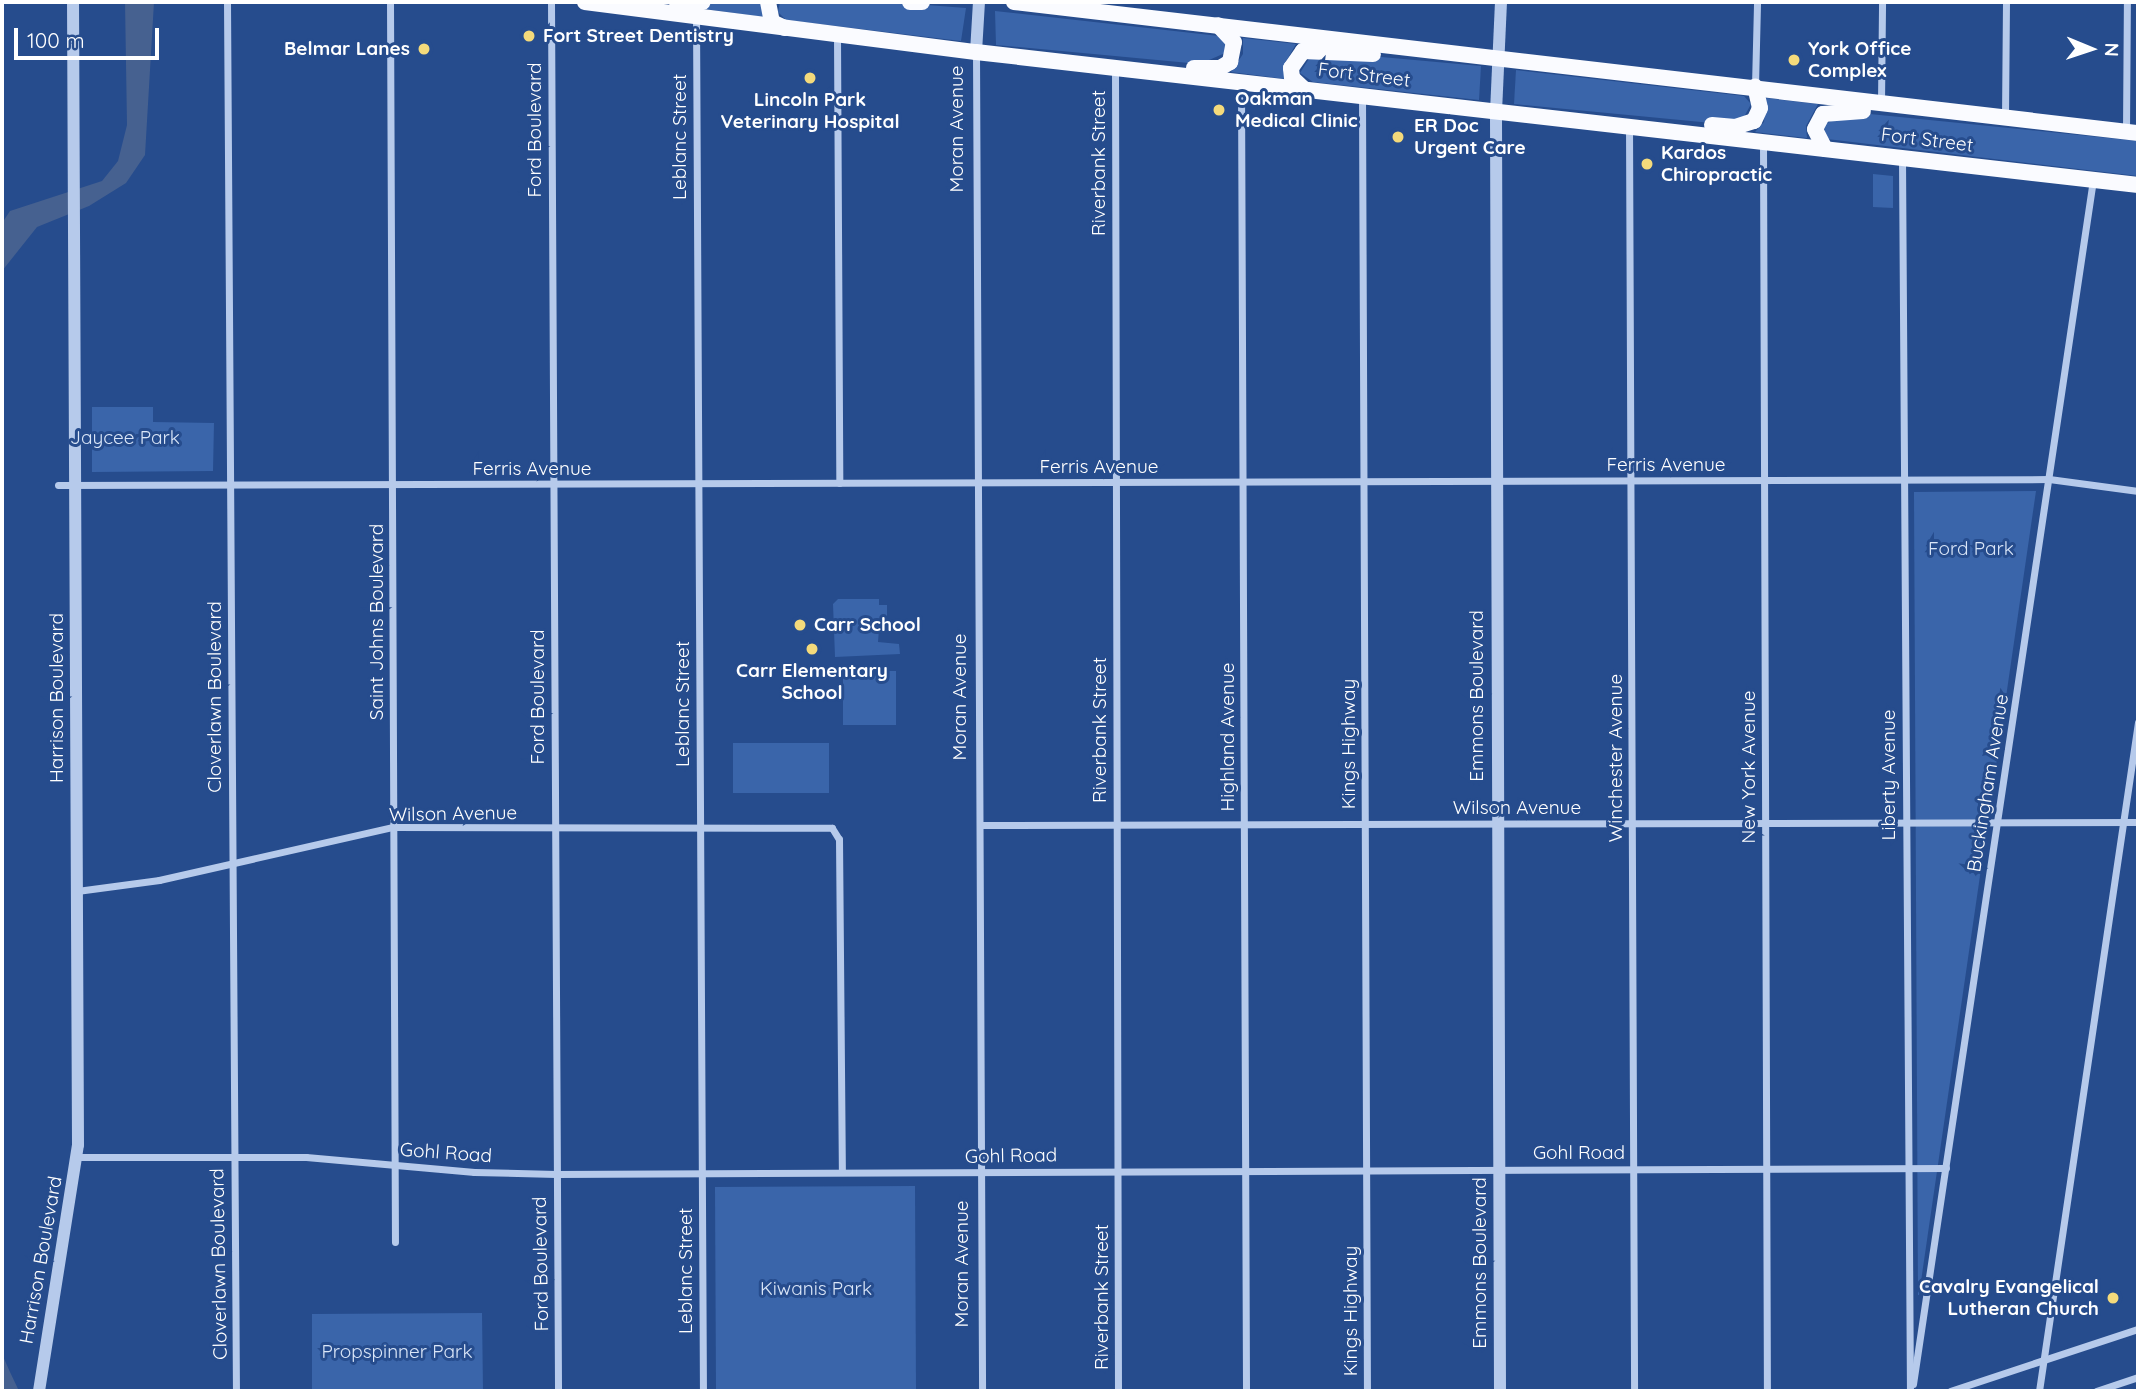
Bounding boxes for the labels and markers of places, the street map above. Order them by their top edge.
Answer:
place label: Fort Street Dentistry [543,25,734,47]
marker: Fort Street Dentistry [521,28,537,44]
place label: Belmar Lanes [284,38,410,60]
place label: York Office Complex [1808,38,1911,82]
marker: Belmar Lanes [416,41,432,57]
marker: York Office Complex [1786,52,1802,68]
marker: Lincoln Park Veterinary Hospital [802,70,818,86]
place label: Oakman Medical Clinic [1235,88,1358,132]
place label: Lincoln Park Veterinary Hospital [720,89,900,133]
marker: Oakman Medical Clinic [1209,100,1229,120]
place label: ER Doc Urgent Care [1414,115,1526,159]
marker: ER Doc Urgent Care [1388,127,1408,147]
place label: Kardos Chiropractic [1661,142,1772,186]
marker: Kardos Chiropractic [1639,156,1655,172]
place label: Carr School [814,614,921,636]
marker: Carr School [792,617,808,633]
marker: Carr Elementary School [804,641,820,657]
place label: Carr Elementary School [736,660,888,704]
place label: Cavalry Evangelical Lutheran Church [1919,1276,2099,1320]
marker: Cavalry Evangelical Lutheran Church [2105,1290,2121,1306]

